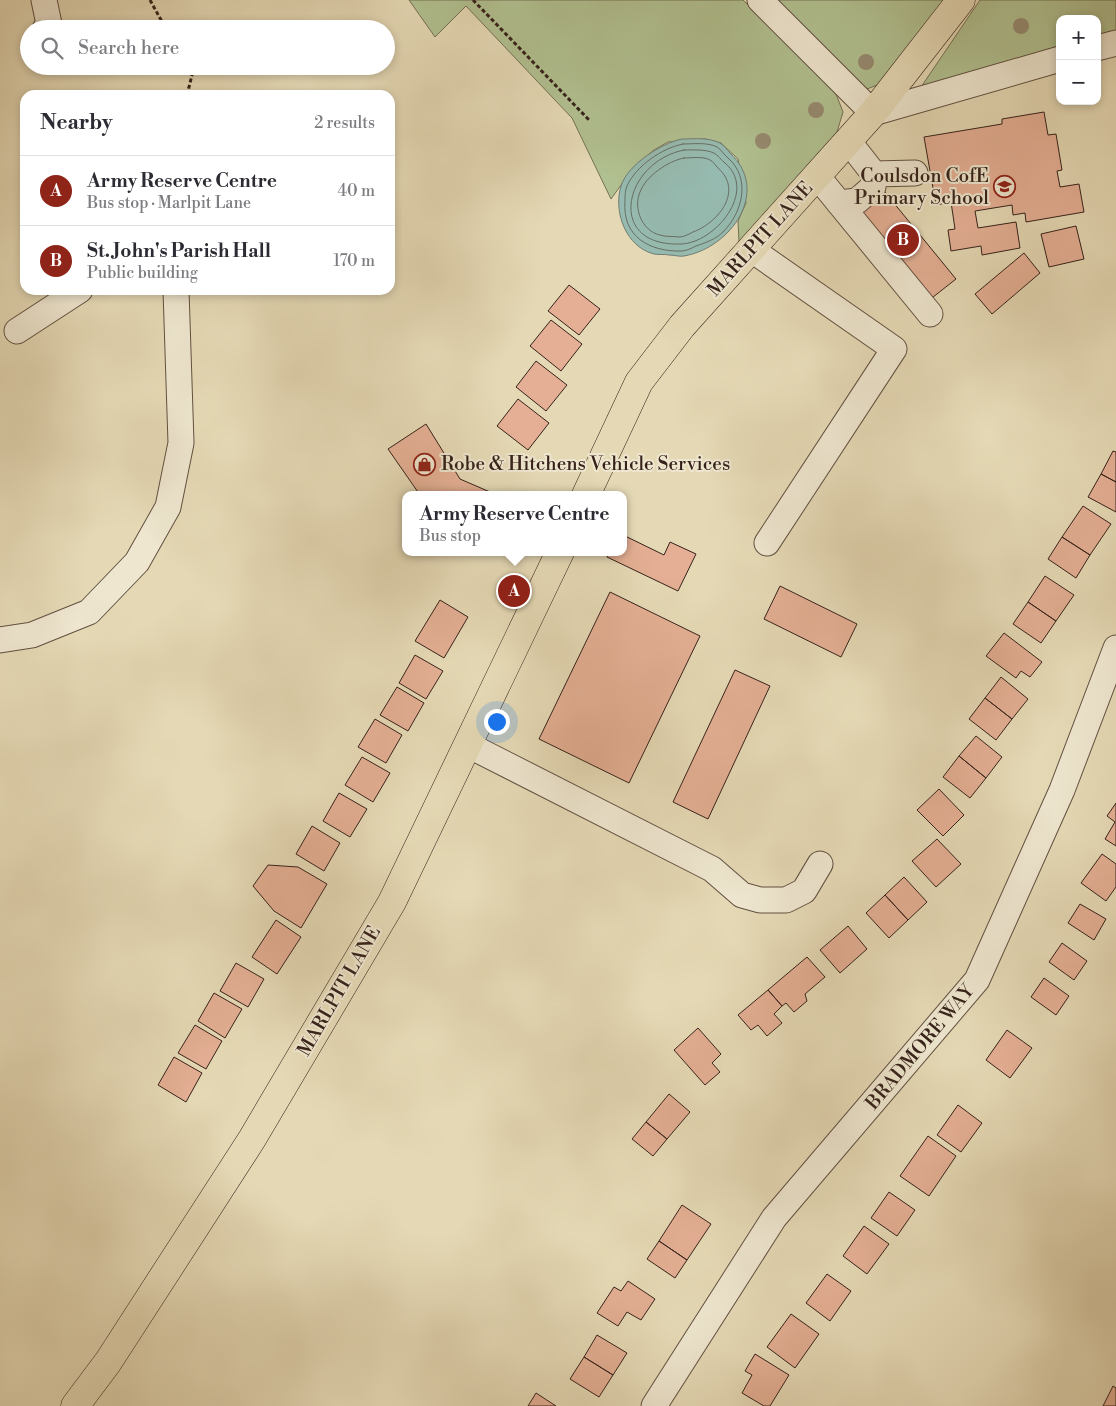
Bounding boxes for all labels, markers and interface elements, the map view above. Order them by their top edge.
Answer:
map controls [1056,15,1101,105]
button: + [1056,15,1101,60]
search box [20,20,395,75]
icon: search [38,34,66,62]
text: Search here [78,36,179,60]
button: − [1056,60,1101,105]
text: Nearby [40,110,113,136]
text: 2 results [314,113,375,133]
place label: Coulsdon CofE Primary School [854,164,989,210]
text: Army Reserve Centre [87,169,277,193]
school or university icon: Coulsdon CofE Primary School [993,175,1017,199]
street label: MARLPIT LANE [702,176,818,302]
text: A [50,181,62,201]
text: 40 m [338,181,375,201]
text: Bus stop · Marlpit Lane [87,193,251,213]
pin: B [887,221,919,259]
text: St. John's Parish Hall [87,239,271,263]
text: B [50,251,62,271]
text: 170 m [333,251,375,271]
text: Public building [87,263,198,283]
shop icon: Robe & Hitchens Vehicle Services [413,452,437,476]
place label: Robe & Hitchens Vehicle Services [441,452,730,476]
popup [402,491,627,556]
text: Army Reserve Centre [419,502,610,526]
text: Bus stop [419,526,481,546]
pin: A [498,572,530,610]
your location [484,709,510,735]
street label: MARLPIT LANE [292,922,386,1060]
street label: BRADMORE WAY [860,978,980,1115]

